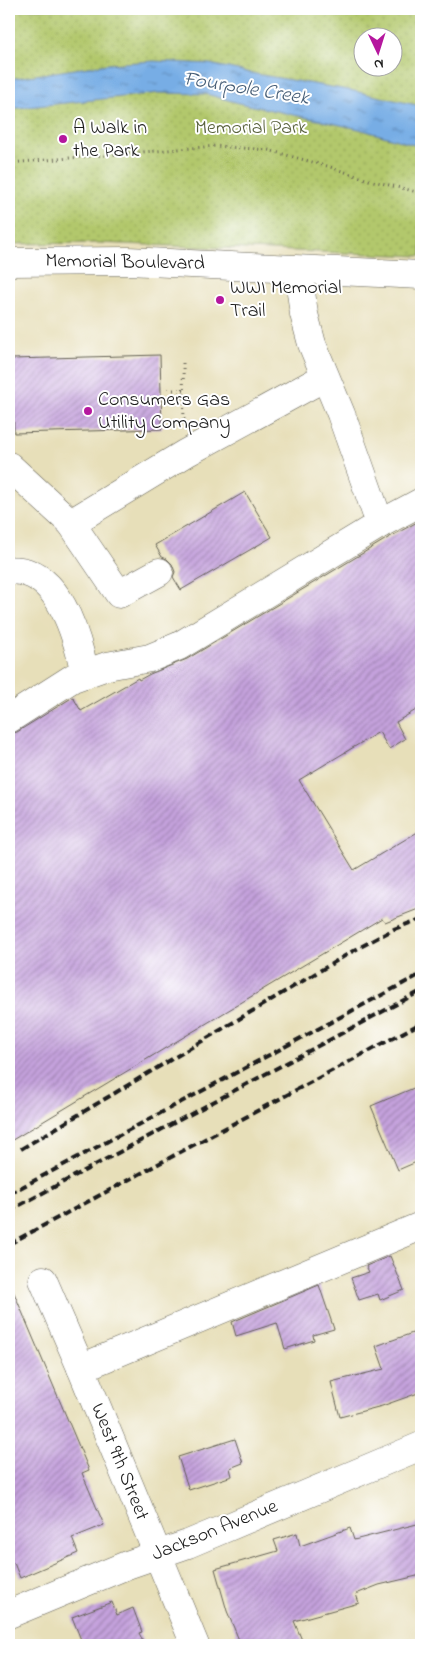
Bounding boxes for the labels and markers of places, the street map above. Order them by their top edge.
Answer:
place label: A Walk in the Park [73,114,147,166]
marker: A Walk in the Park [57,133,69,145]
place label: WWI Memorial Trail [230,274,342,326]
marker: WWI Memorial Trail [214,294,226,306]
place label: Consumers Gas Utility Company [98,386,230,438]
marker: Consumers Gas Utility Company [82,405,94,417]

